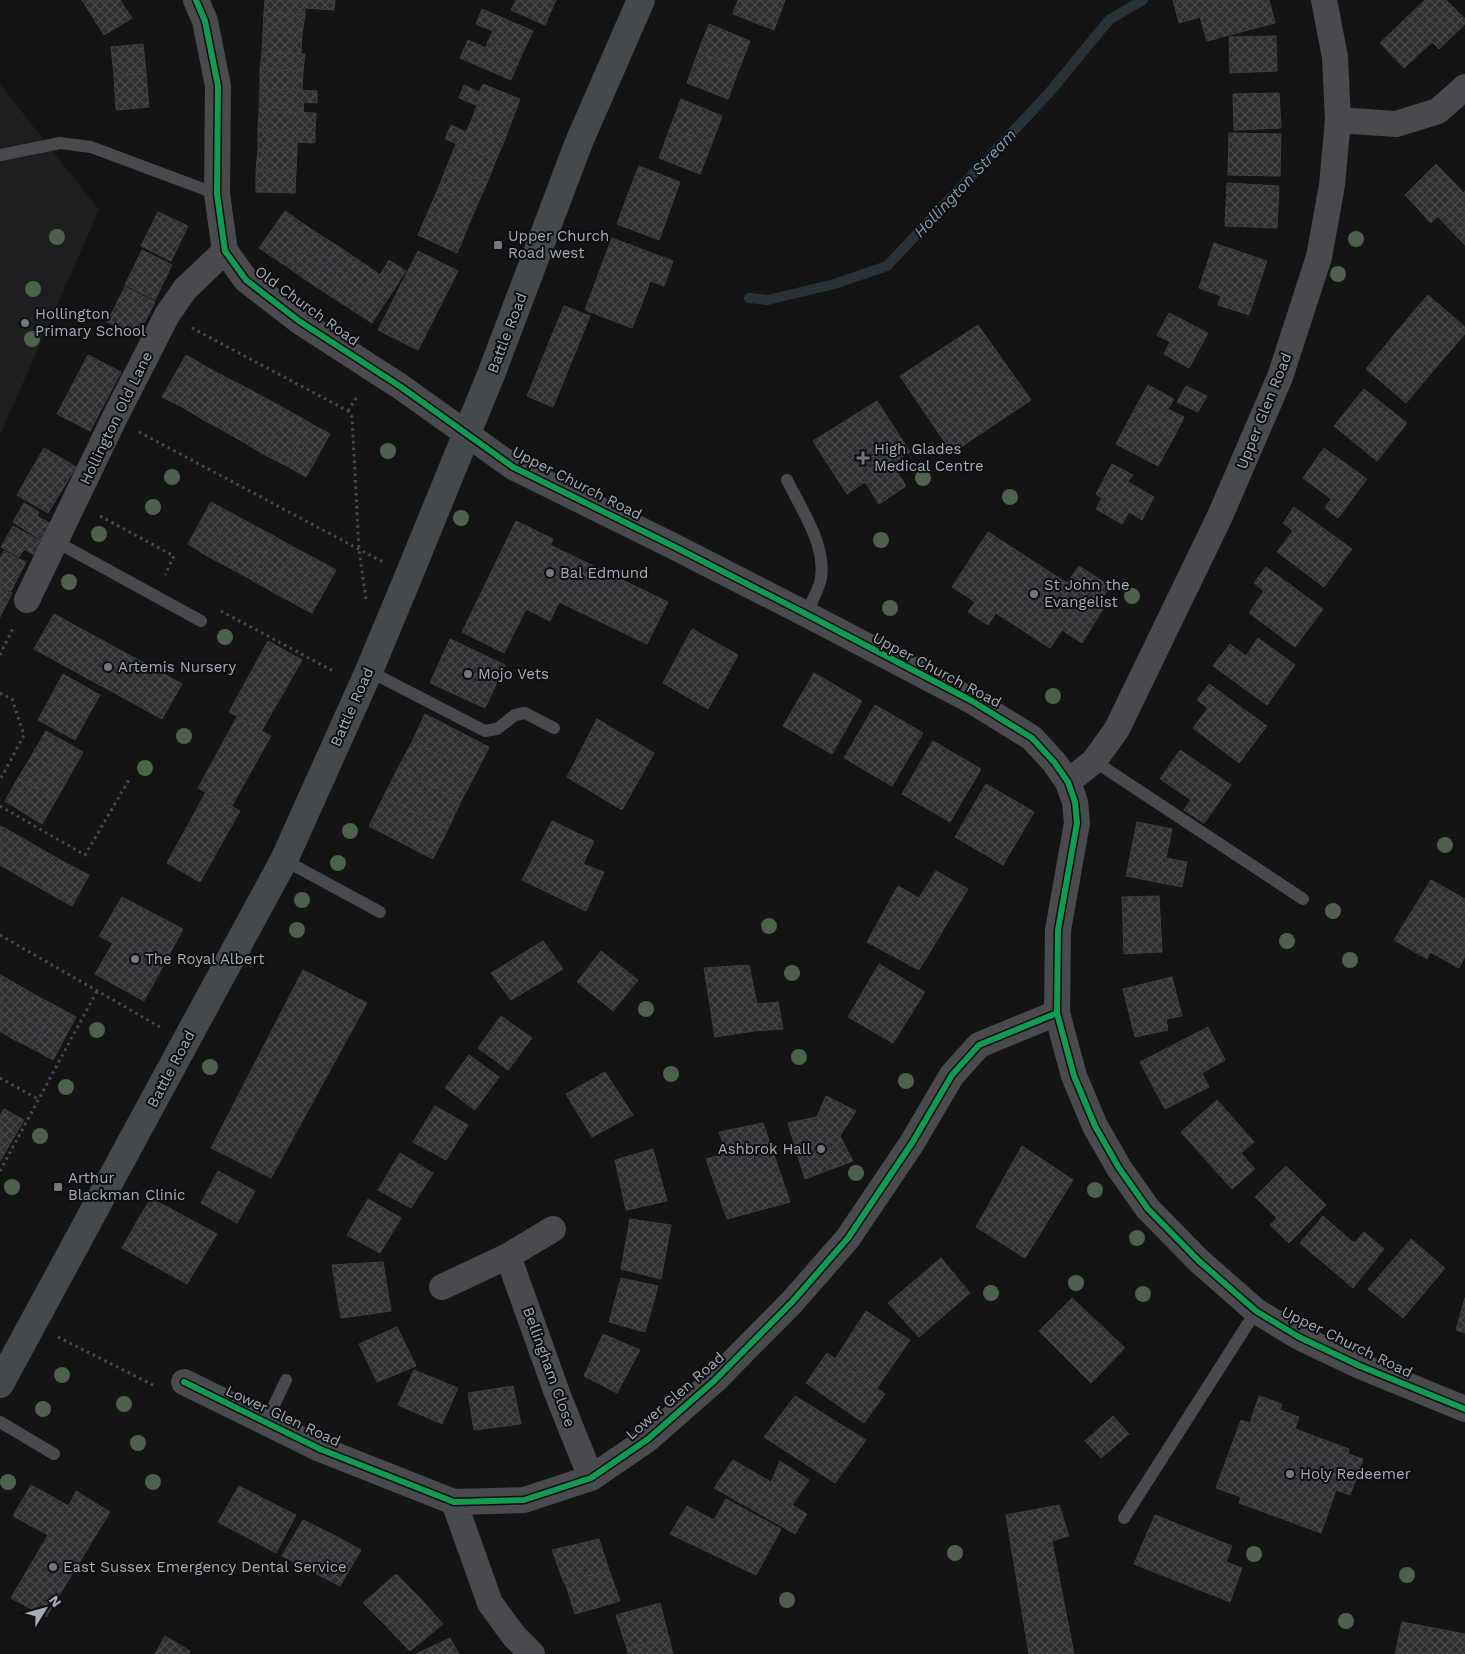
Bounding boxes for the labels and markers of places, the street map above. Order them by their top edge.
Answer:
place label: Upper Church Road west [508,227,609,262]
marker: Upper Church Road west [492,239,504,251]
place label: Hollington Primary School [35,305,146,340]
marker: Hollington Primary School [19,317,31,329]
place label: High Glades Medical Centre [874,440,984,475]
marker: High Glades Medical Centre [856,451,870,465]
place label: Bal Edmund [560,564,648,582]
marker: Bal Edmund [544,567,556,579]
place label: St John the Evangelist [1044,576,1130,611]
marker: St John the Evangelist [1028,588,1040,600]
place label: Artemis Nursery [118,658,236,676]
marker: Artemis Nursery [102,661,114,673]
place label: Mojo Vets [478,665,549,683]
marker: Mojo Vets [462,668,474,680]
place label: The Royal Albert [145,950,265,968]
marker: The Royal Albert [129,953,141,965]
place label: Ashbrok Hall [718,1140,811,1158]
marker: Ashbrok Hall [815,1143,827,1155]
place label: Arthur Blackman Clinic [68,1169,186,1204]
marker: Arthur Blackman Clinic [52,1181,64,1193]
place label: Holy Redeemer [1300,1465,1411,1483]
marker: Holy Redeemer [1284,1468,1296,1480]
place label: East Sussex Emergency Dental Service [63,1558,347,1576]
marker: East Sussex Emergency Dental Service [47,1561,59,1573]

